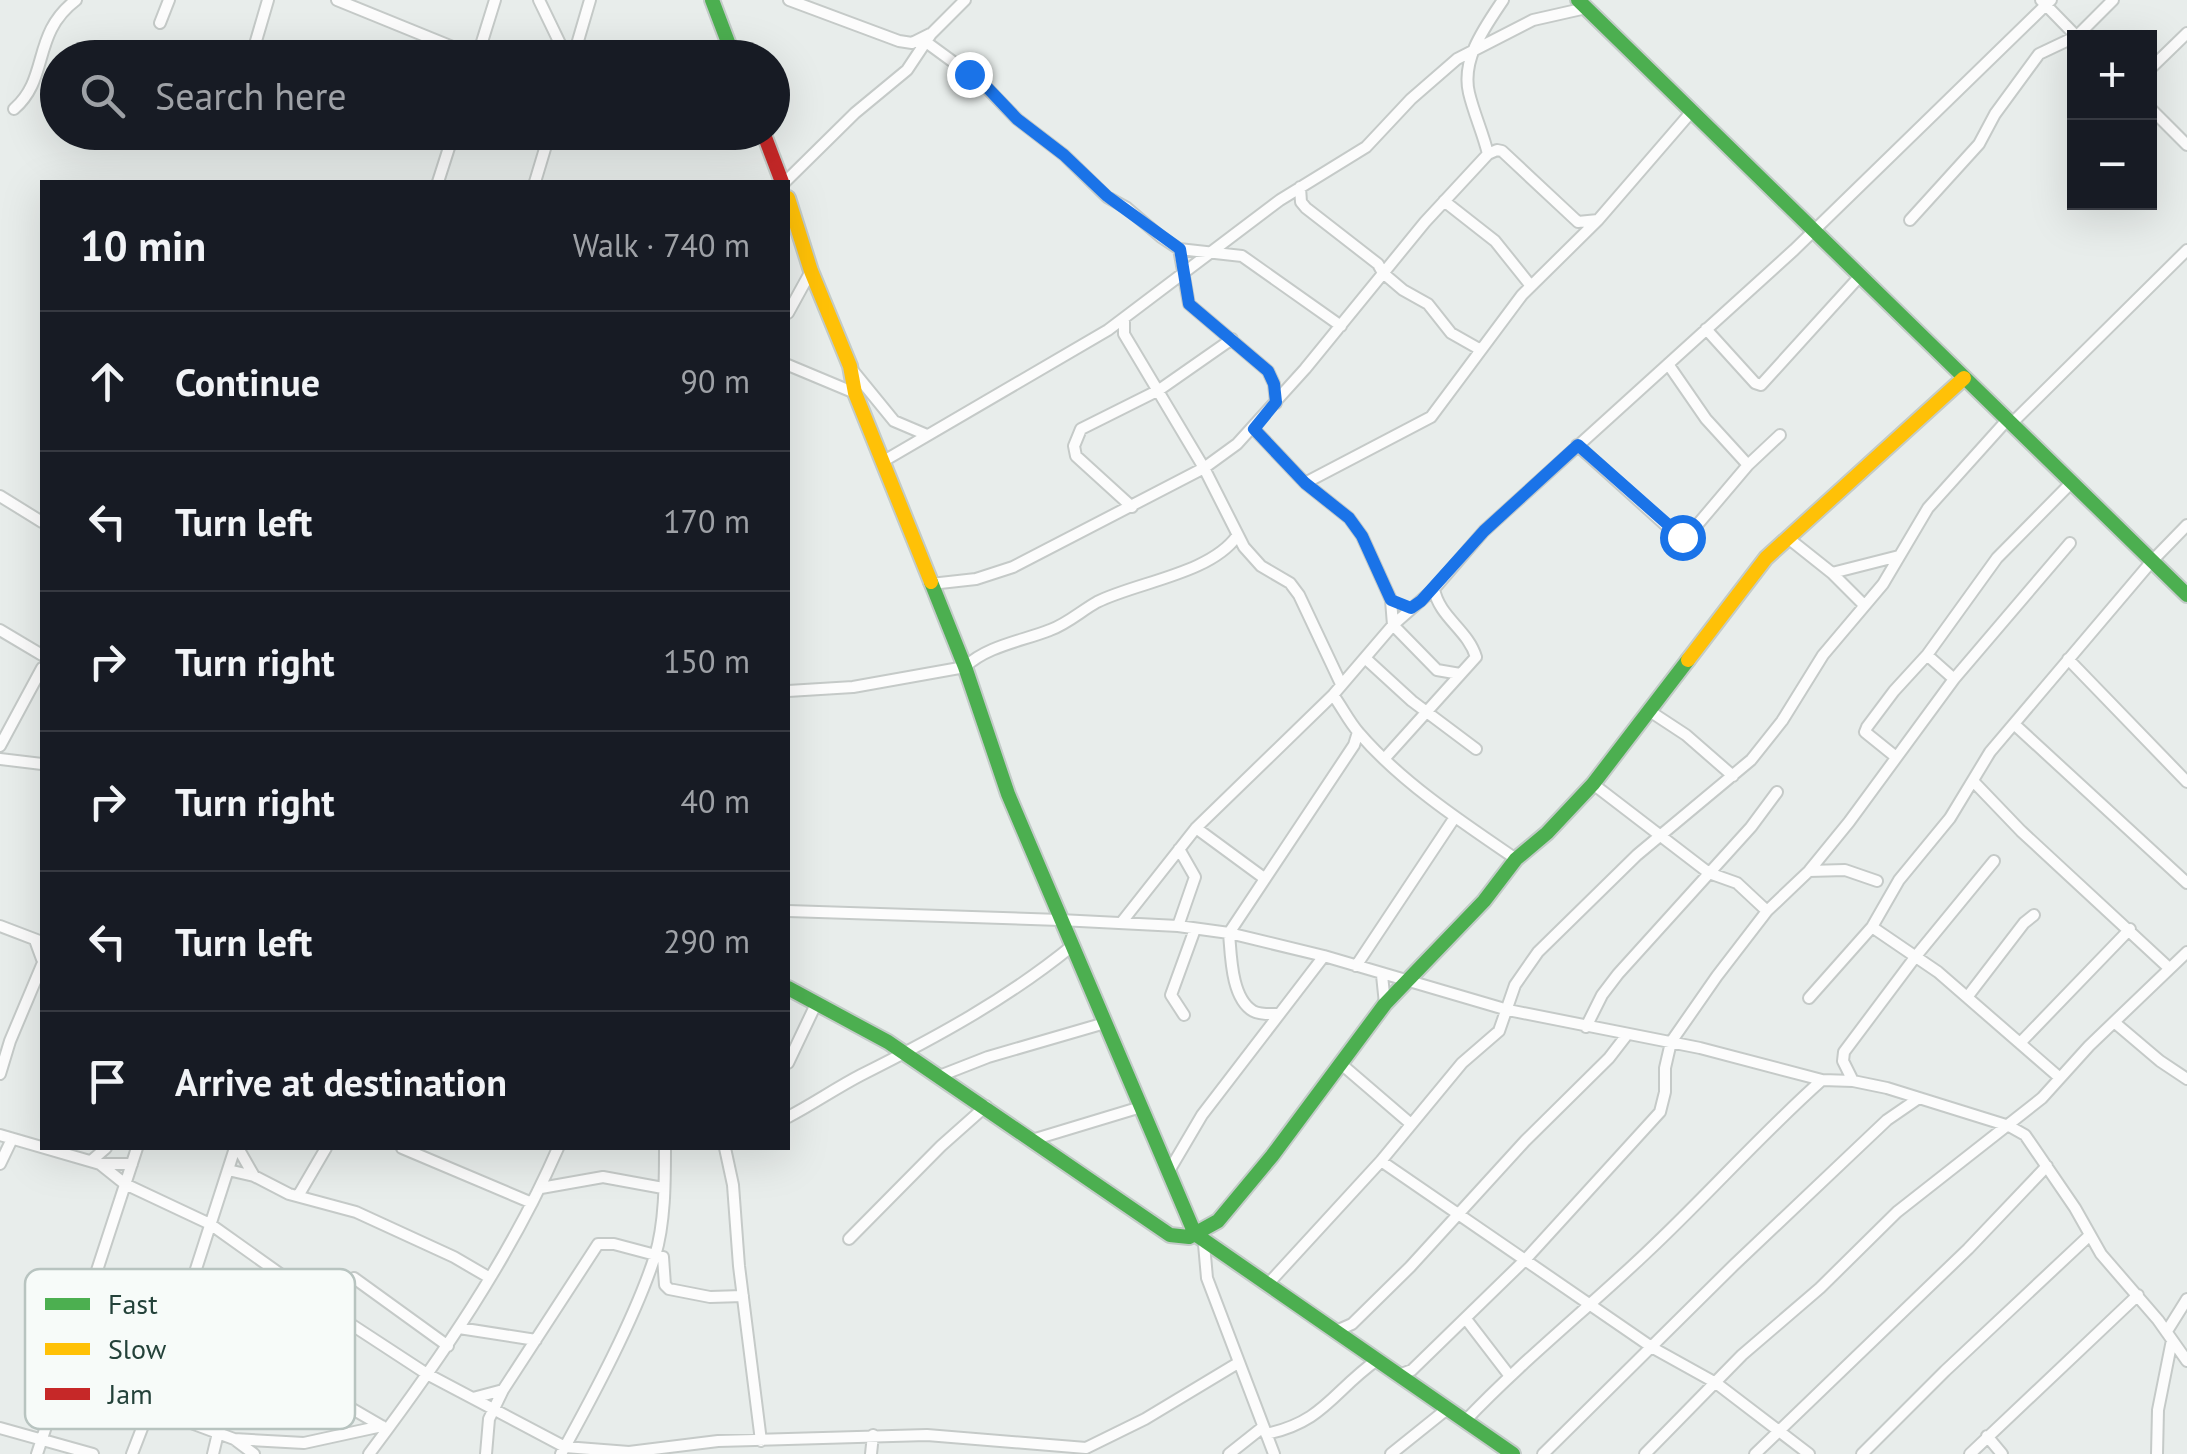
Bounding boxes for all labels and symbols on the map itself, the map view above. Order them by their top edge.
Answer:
route end [947,52,993,98]
route start [1660,515,1706,561]
legend [25,1269,355,1429]
text: Fast [108,1285,158,1322]
text: Slow [108,1330,167,1367]
text: Jam [107,1375,153,1412]

